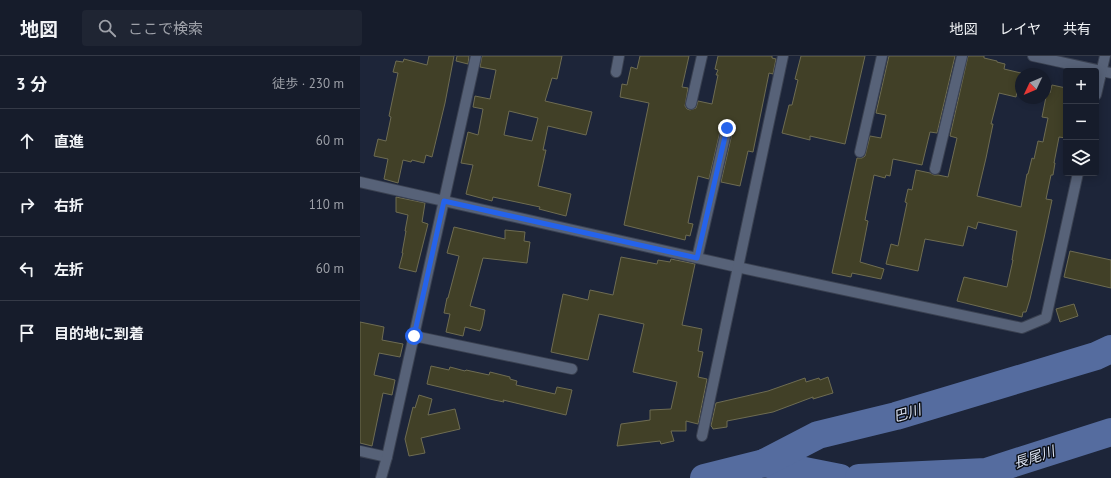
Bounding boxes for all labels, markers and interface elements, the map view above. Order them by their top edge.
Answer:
search box [82,10,362,46]
text: 地図 [20,17,58,41]
icon: search [96,17,118,39]
text: ここで検索 [128,19,203,38]
text: 地図 [949,20,977,38]
text: レイヤ [999,20,1041,38]
text: 共有 [1063,20,1091,38]
north arrow [1015,68,1051,104]
map controls [1063,68,1099,176]
button: + [1063,68,1099,104]
text: 3 分 [16,73,47,95]
text: 徒歩 · 230 m [272,75,344,92]
button: − [1063,104,1099,140]
route end [718,119,736,137]
icon: ahead [16,130,38,152]
text: 直進 [54,132,84,151]
text: 60 m [316,132,344,149]
button: layers [1063,140,1099,176]
icon: right [16,194,38,216]
text: 右折 [54,196,84,215]
text: 110 m [309,196,344,213]
icon: left [16,258,38,280]
text: 左折 [54,260,84,279]
text: 60 m [316,260,344,277]
icon: arrive [16,322,38,344]
text: 目的地に到着 [54,324,144,343]
route start [405,327,423,345]
water label: 巴川 [891,400,925,426]
water label: 長尾川 [1011,441,1059,472]

